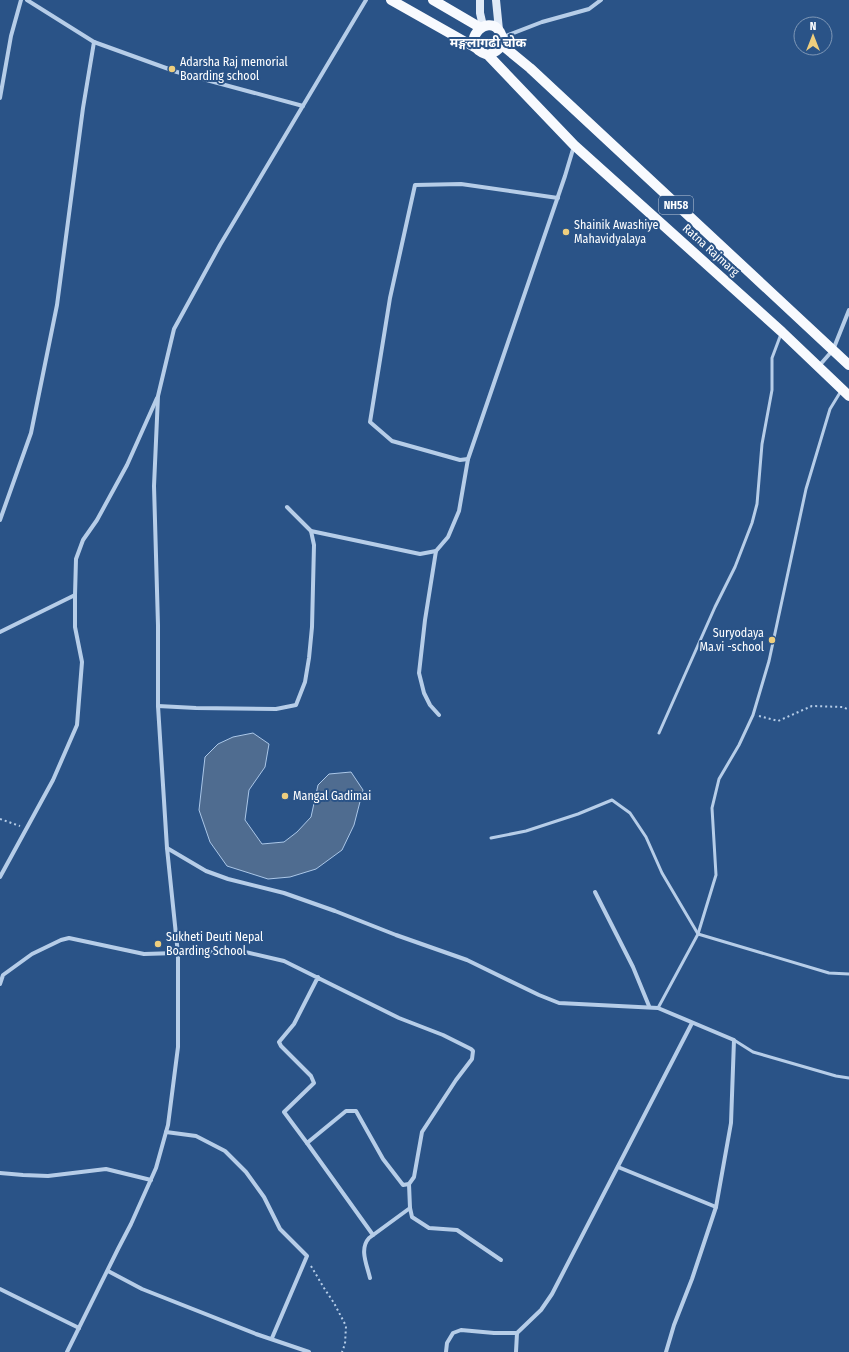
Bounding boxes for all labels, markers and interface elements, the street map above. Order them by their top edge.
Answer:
north arrow [793,16,833,56]
text: N [810,20,816,33]
district label: मङ्गलागढी चोक [450,35,527,50]
place label: Adarsha Raj memorial Boarding school [180,55,288,83]
marker: Adarsha Raj memorial Boarding school [167,64,177,74]
road number: NH58 [659,196,693,214]
place label: Shainik Awashiye Mahavidyalaya [574,218,659,246]
street label: Ratna Rajmarg [680,221,742,279]
marker: Shainik Awashiye Mahavidyalaya [561,227,571,237]
place label: Suryodaya Ma.vi -school [700,626,764,654]
marker: Suryodaya Ma.vi -school [767,635,777,645]
place label: Mangal Gadimai [293,789,371,803]
marker: Mangal Gadimai [280,791,290,801]
place label: Sukheti Deuti Nepal Boarding School [166,930,263,958]
marker: Sukheti Deuti Nepal Boarding School [153,939,163,949]

